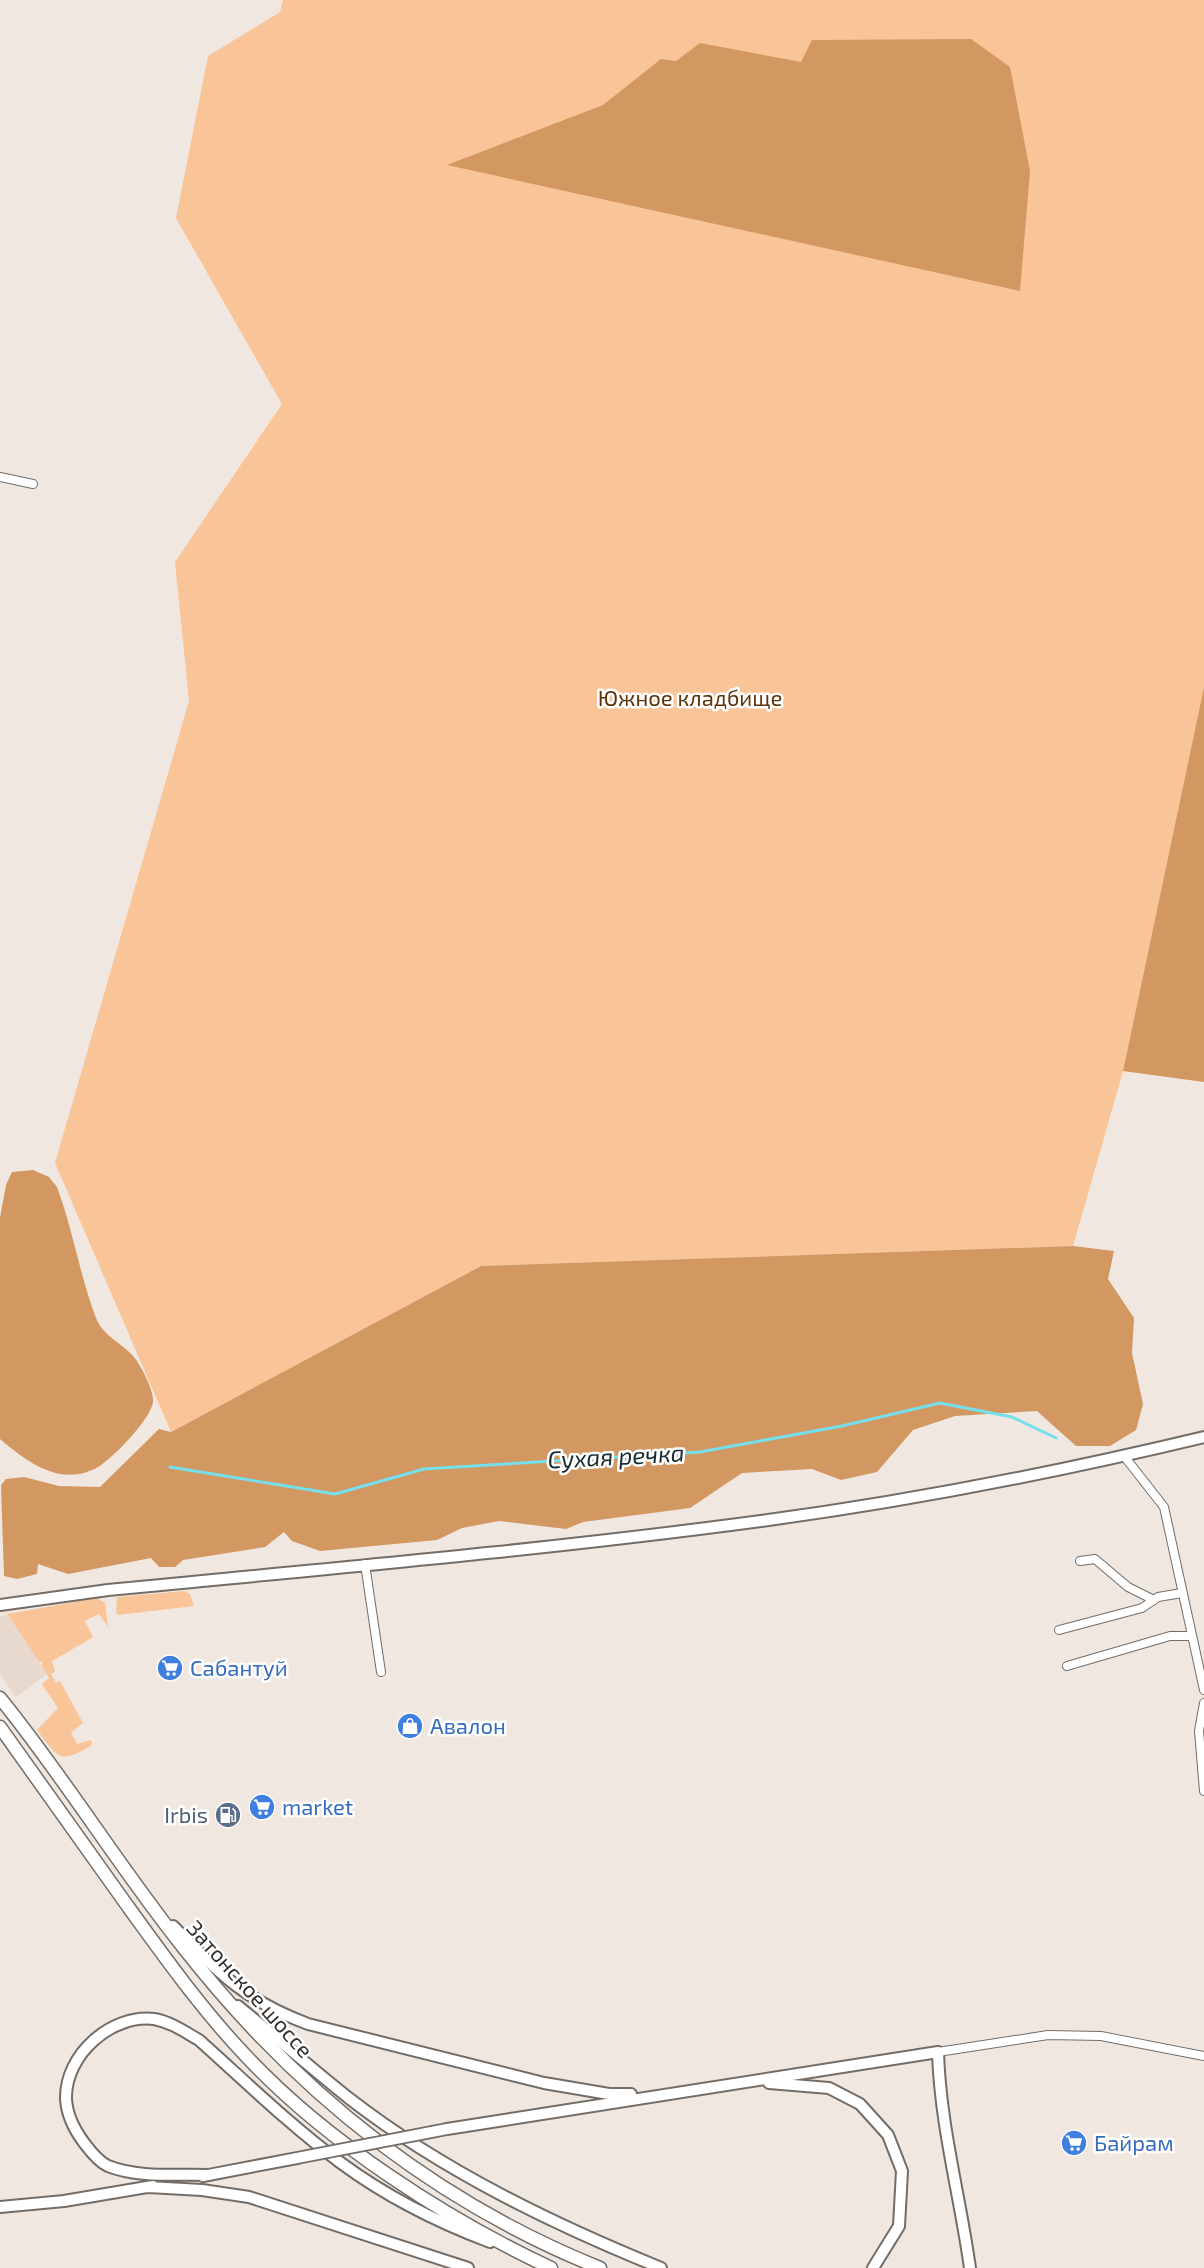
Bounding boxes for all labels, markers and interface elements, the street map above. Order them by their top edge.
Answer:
park label: Южное кладбище [598,684,782,710]
water label: Сухая речка [547,1437,685,1474]
supermarket icon: Сабантуй [155,1653,185,1683]
place label: Сабантуй [190,1654,288,1681]
shop icon: Авалон [395,1711,425,1741]
place label: Авалон [430,1712,506,1738]
supermarket icon: market [247,1792,277,1822]
place label: market [282,1793,353,1819]
fuel station icon: Irbis [213,1800,243,1830]
place label: Irbis [164,1801,208,1827]
street label: Затонское шоссе [182,1914,319,2062]
supermarket icon: Байрам [1059,2128,1089,2158]
place label: Байрам [1094,2129,1174,2155]

